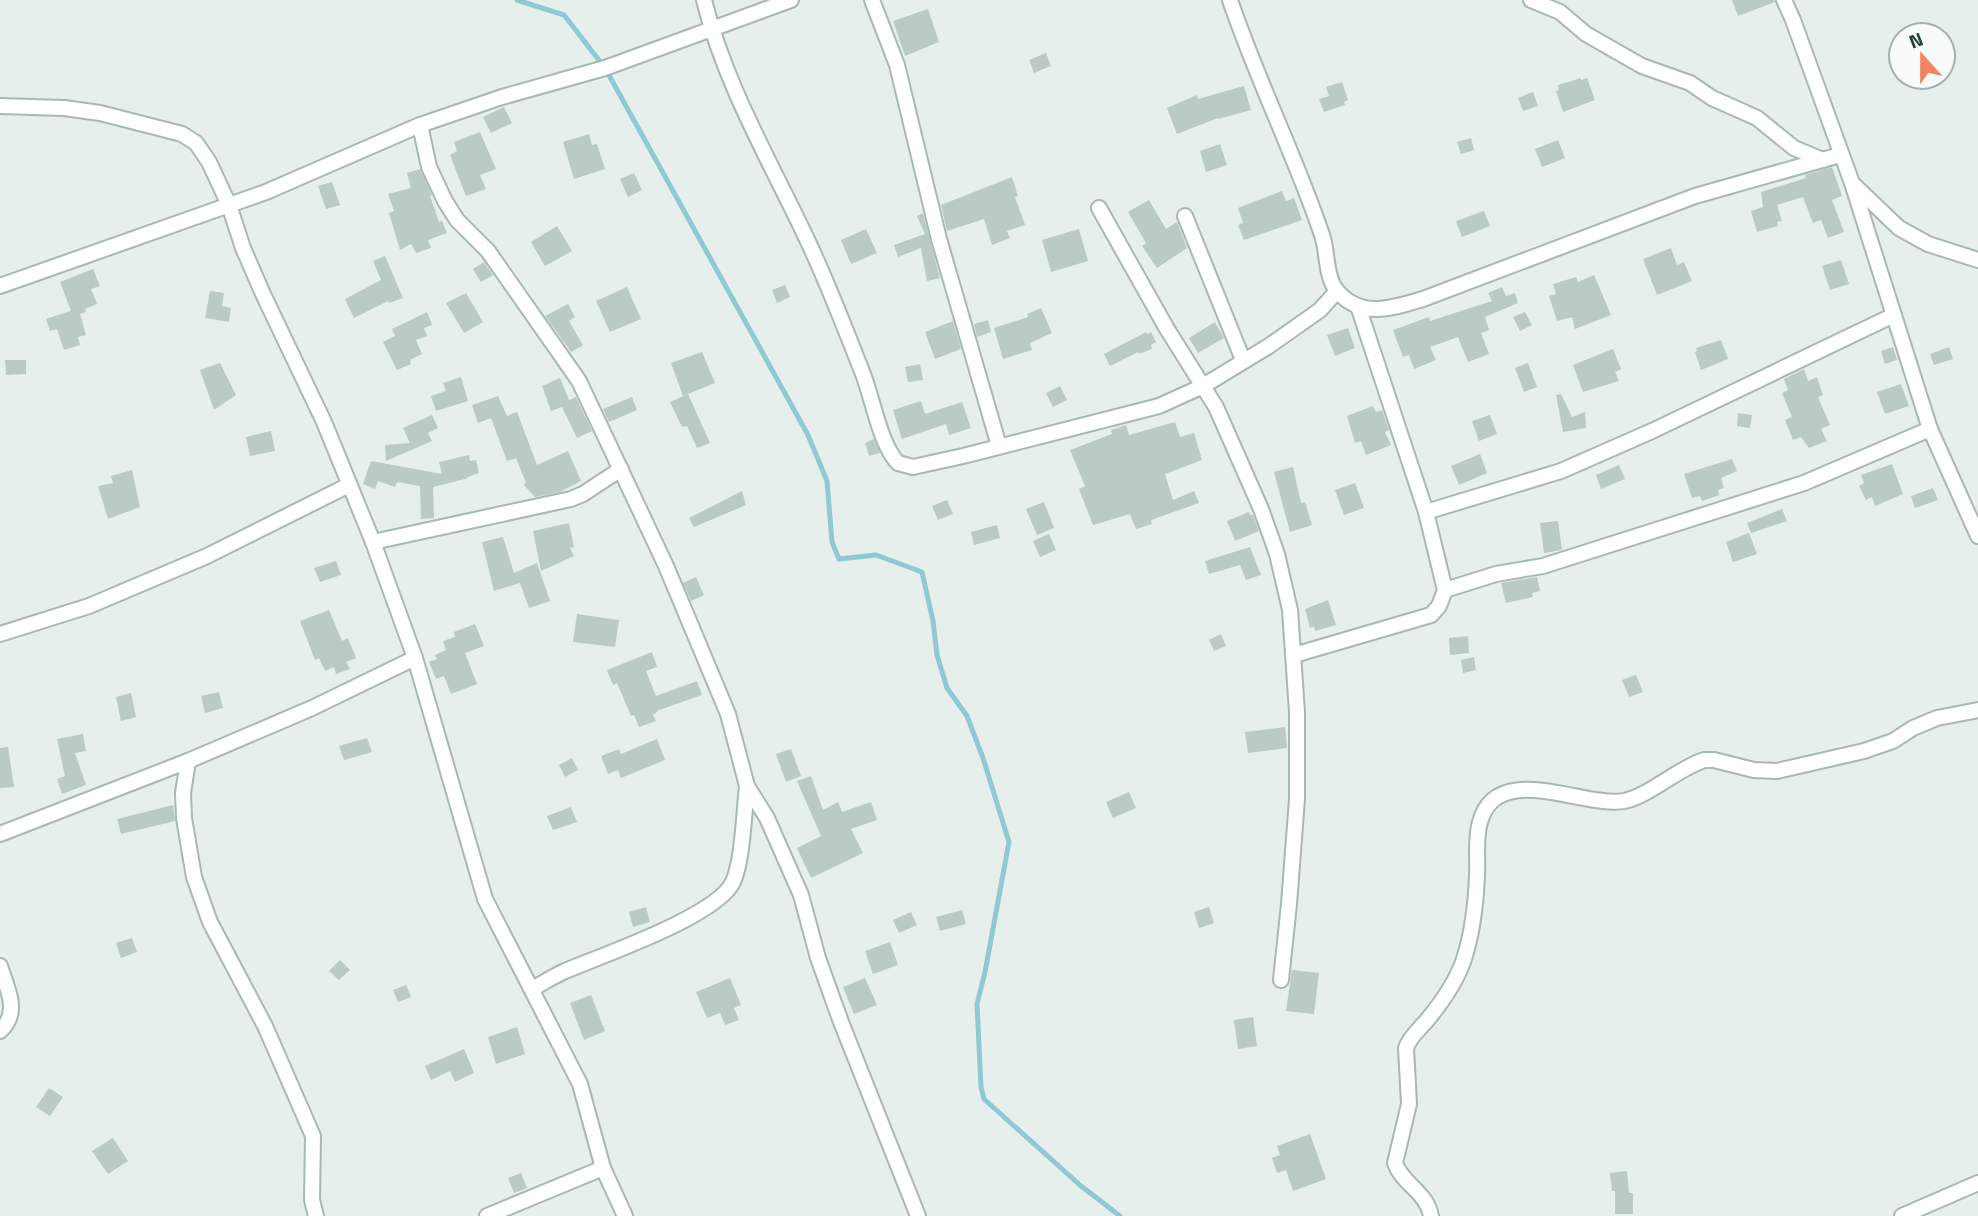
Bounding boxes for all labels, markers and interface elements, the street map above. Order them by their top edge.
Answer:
north arrow [1887,21,1957,91]
text: N [1904,24,1927,56]

